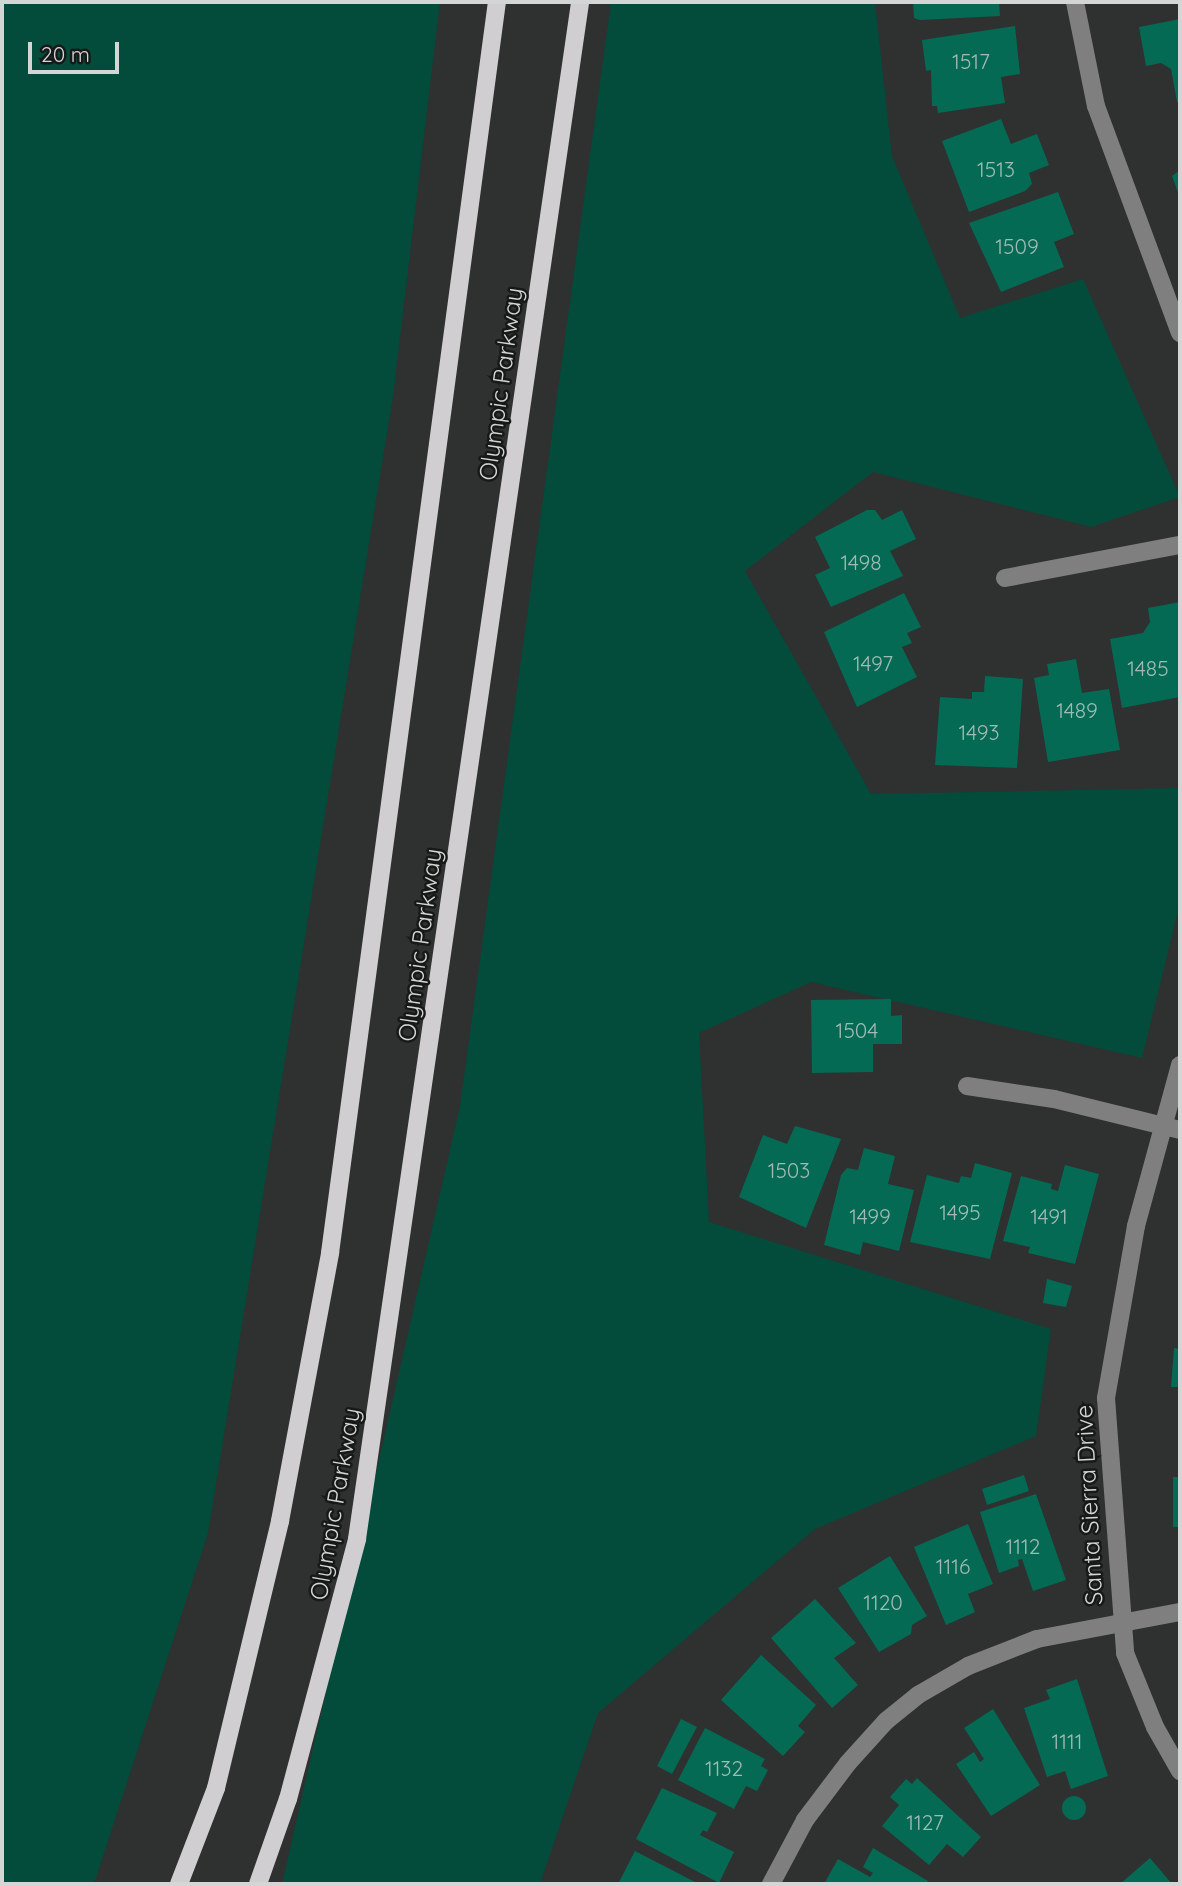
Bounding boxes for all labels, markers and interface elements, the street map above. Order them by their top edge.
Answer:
scale bar [32,28,122,72]
text: 20 m [41,41,90,67]
house number: 1517 [952,48,990,74]
house number: 1513 [977,156,1015,182]
house number: 1509 [995,233,1039,259]
street label: Olympic Parkway [473,286,529,482]
house number: 1498 [840,549,882,575]
house number: 1497 [853,650,893,676]
house number: 1485 [1127,655,1169,681]
house number: 1489 [1056,697,1098,723]
house number: 1493 [959,719,999,745]
street label: Olympic Parkway [392,847,448,1043]
house number: 1504 [836,1017,878,1043]
house number: 1503 [768,1157,810,1183]
house number: 1495 [939,1199,981,1225]
house number: 1499 [849,1203,891,1229]
house number: 1491 [1030,1203,1068,1229]
street label: Santa Sierra Drive [1069,1404,1109,1606]
street label: Olympic Parkway [304,1406,366,1602]
house number: 1112 [1006,1533,1040,1559]
house number: 1116 [936,1553,970,1579]
house number: 1120 [863,1589,903,1615]
house number: 1111 [1051,1728,1083,1754]
house number: 1132 [705,1755,743,1781]
house number: 1127 [906,1809,944,1835]

